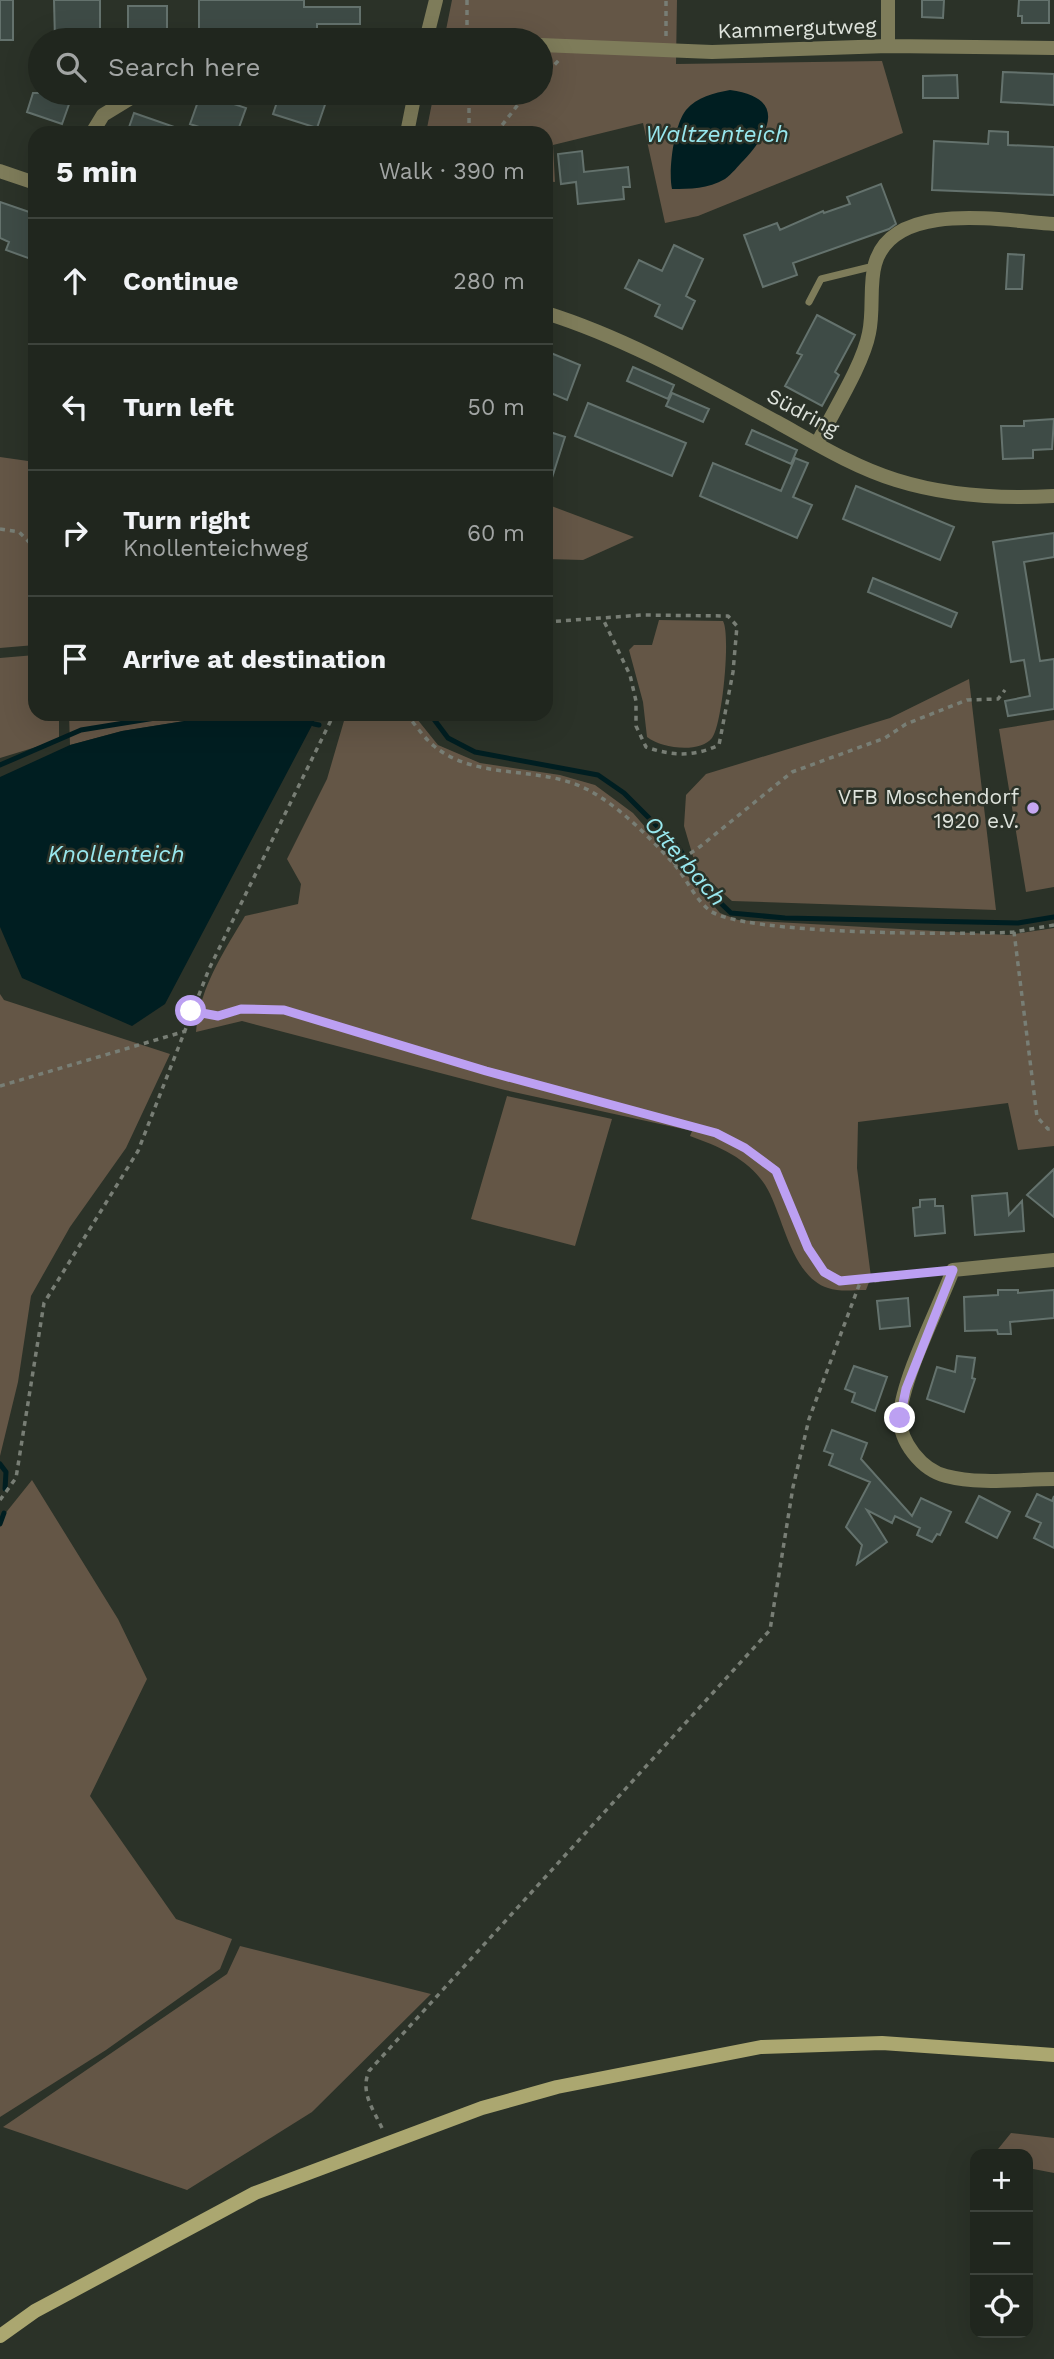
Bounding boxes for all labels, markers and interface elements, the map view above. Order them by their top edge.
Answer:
street label: Kammergutweg [717,13,878,43]
search box [28,28,553,105]
icon: search [52,48,90,86]
text: Search here [108,52,260,82]
water label: Waltzenteich [645,121,789,148]
text: 5 min [56,154,138,189]
text: Walk · 390 m [379,158,525,185]
icon: ahead [56,262,94,300]
text: Continue [123,266,239,296]
text: 280 m [453,268,525,295]
street label: Südring [763,383,844,442]
icon: left [56,388,94,426]
text: Turn left [123,392,234,422]
text: 50 m [468,394,525,421]
text: Turn right [123,505,250,535]
icon: right [56,514,94,552]
text: 60 m [467,520,525,547]
text: Knollenteichweg [123,535,308,562]
icon: arrive [56,640,94,678]
text: Arrive at destination [123,644,386,674]
place label: VFB Moschendorf 1920 e.V. [838,784,1019,833]
marker: VFB Moschendorf 1920 e.V. [1025,800,1041,816]
water label: Otterbach [639,810,731,912]
water label: Knollenteich [47,841,185,868]
route start [175,995,206,1026]
route end [884,1402,915,1433]
map controls [970,2149,1033,2338]
button: + [970,2149,1033,2212]
button: − [970,2212,1033,2275]
button: locate [970,2275,1033,2338]

